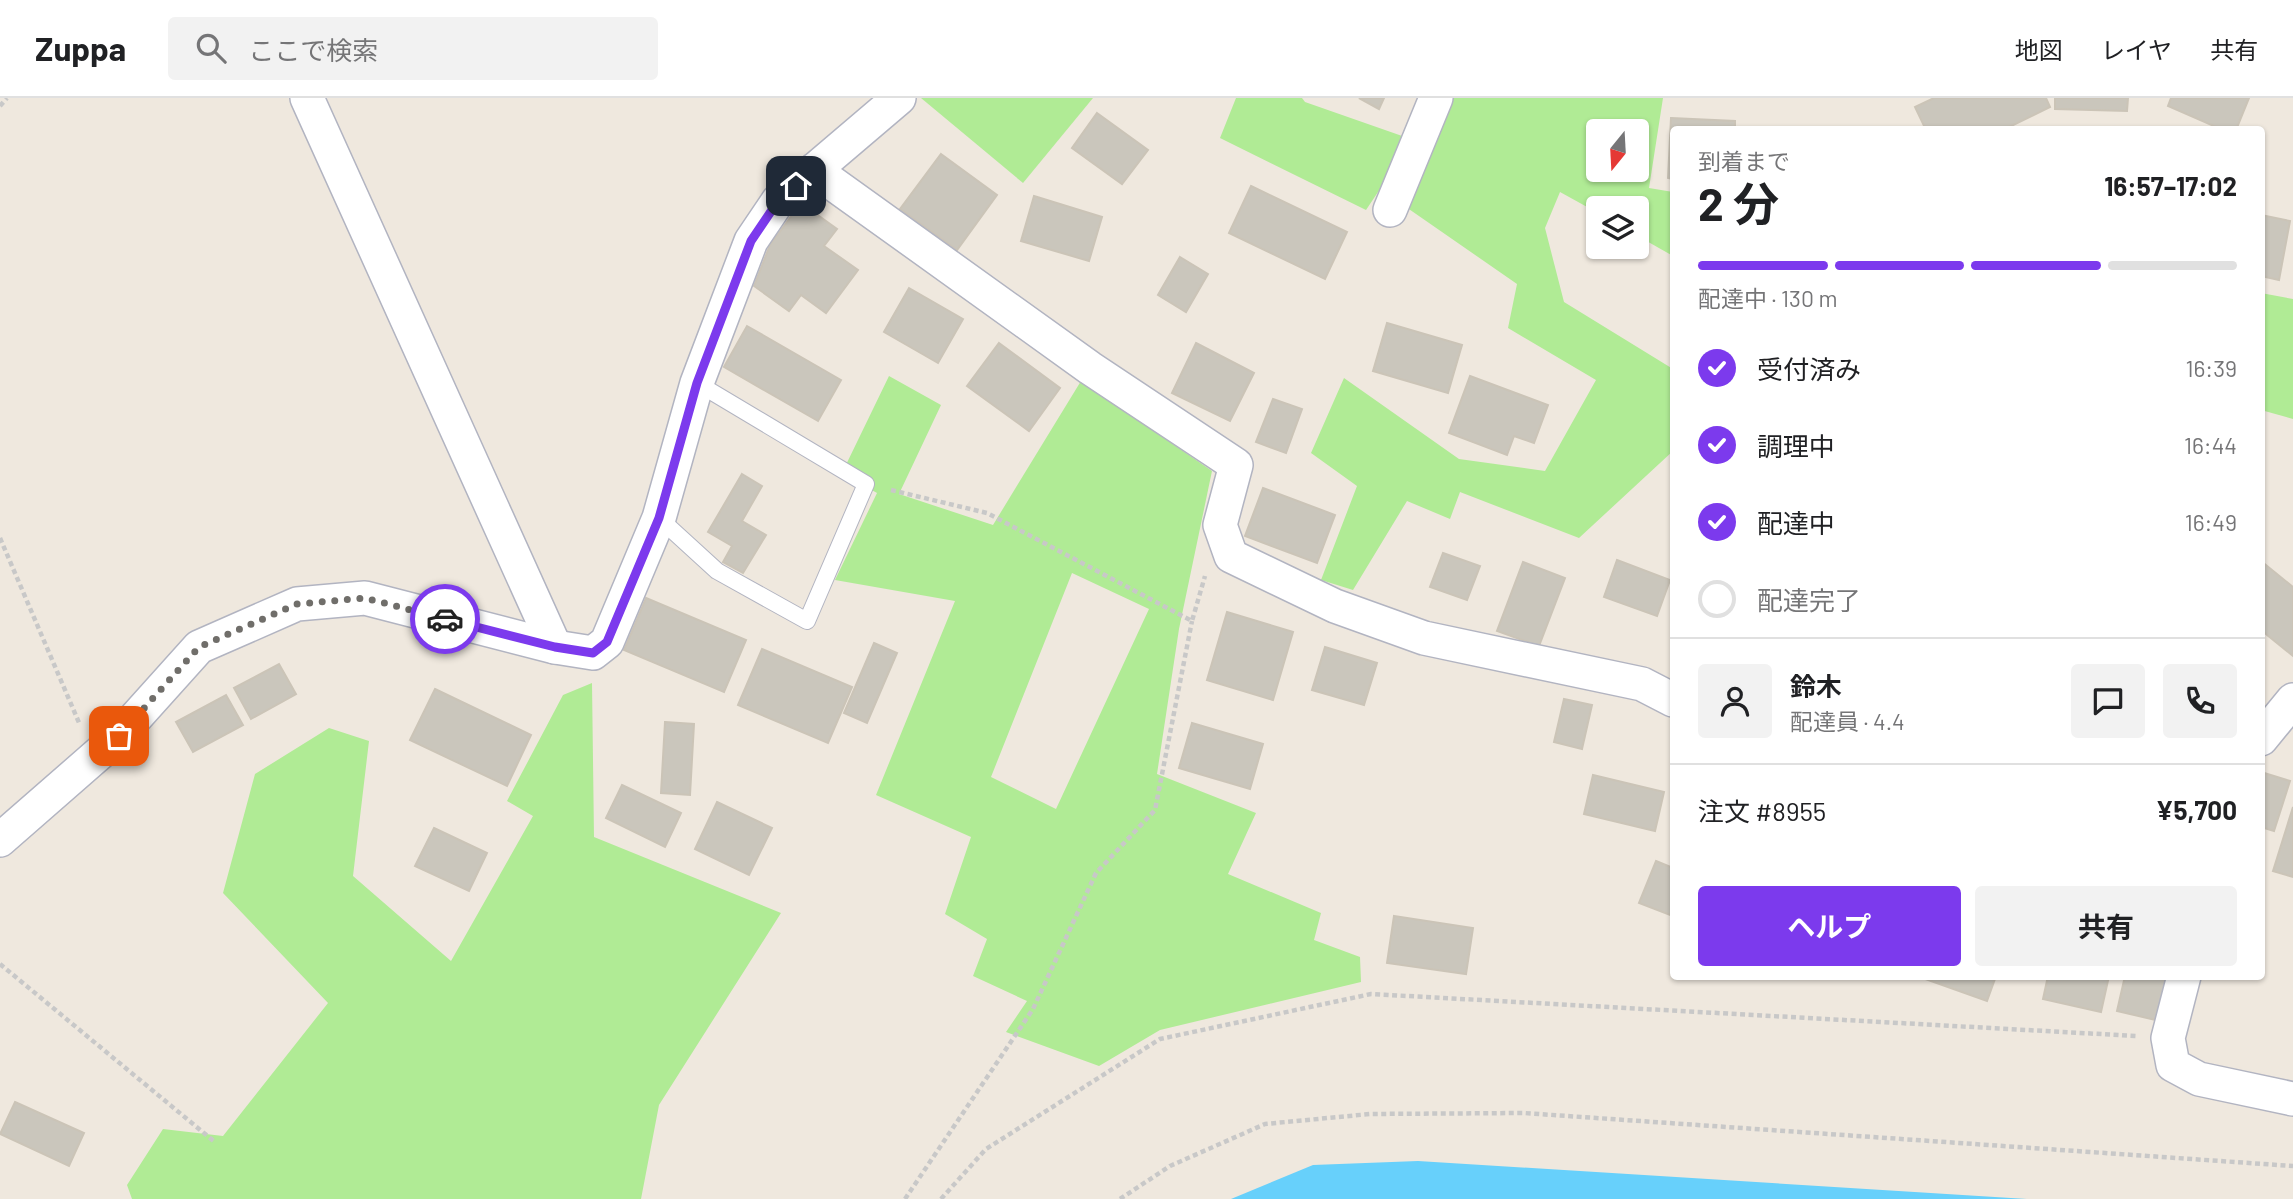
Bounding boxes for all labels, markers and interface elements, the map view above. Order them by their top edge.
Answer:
search box [168,17,658,80]
text: Zuppa [35,28,126,68]
icon: search [192,29,230,67]
text: ここで検索 [248,34,378,65]
text: 地図 [2015,35,2063,64]
text: レイヤ [2101,35,2172,64]
text: 共有 [2210,35,2258,64]
north arrow [1586,119,1648,182]
map controls [1586,119,1649,259]
text: 到着まで [1698,147,1790,175]
pin [766,156,826,216]
icon: home [777,167,815,205]
text: 16:57–17:02 [2104,170,2237,201]
text: 2 分 [1698,175,1779,230]
button: layers [1586,196,1649,259]
text: 配達中 · 130 m [1698,284,1838,312]
icon: check [1698,349,1736,387]
text: 受付済み [1757,353,1861,384]
text: 16:39 [2185,354,2237,382]
icon: check [1698,426,1736,464]
text: 調理中 [1757,430,1835,461]
text: 16:44 [2184,431,2237,459]
icon: check [1698,503,1736,541]
text: 配達中 [1757,507,1835,538]
text: 16:49 [2185,508,2237,536]
courier [410,584,480,654]
text: 配達完了 [1757,584,1861,615]
icon: car [426,600,464,638]
button: person [1698,664,1772,738]
button: chat [2071,664,2145,738]
button: phone [2163,664,2237,738]
text: 鈴木 [1790,670,1842,701]
pin [89,706,149,766]
text: 配達員 · 4.4 [1790,707,1905,735]
icon: bag [100,717,138,755]
text: ¥5,700 [2156,794,2237,825]
text: 注文 #8955 [1698,795,1826,826]
button: ヘルプ [1698,886,1961,966]
button: 共有 [1975,886,2237,966]

